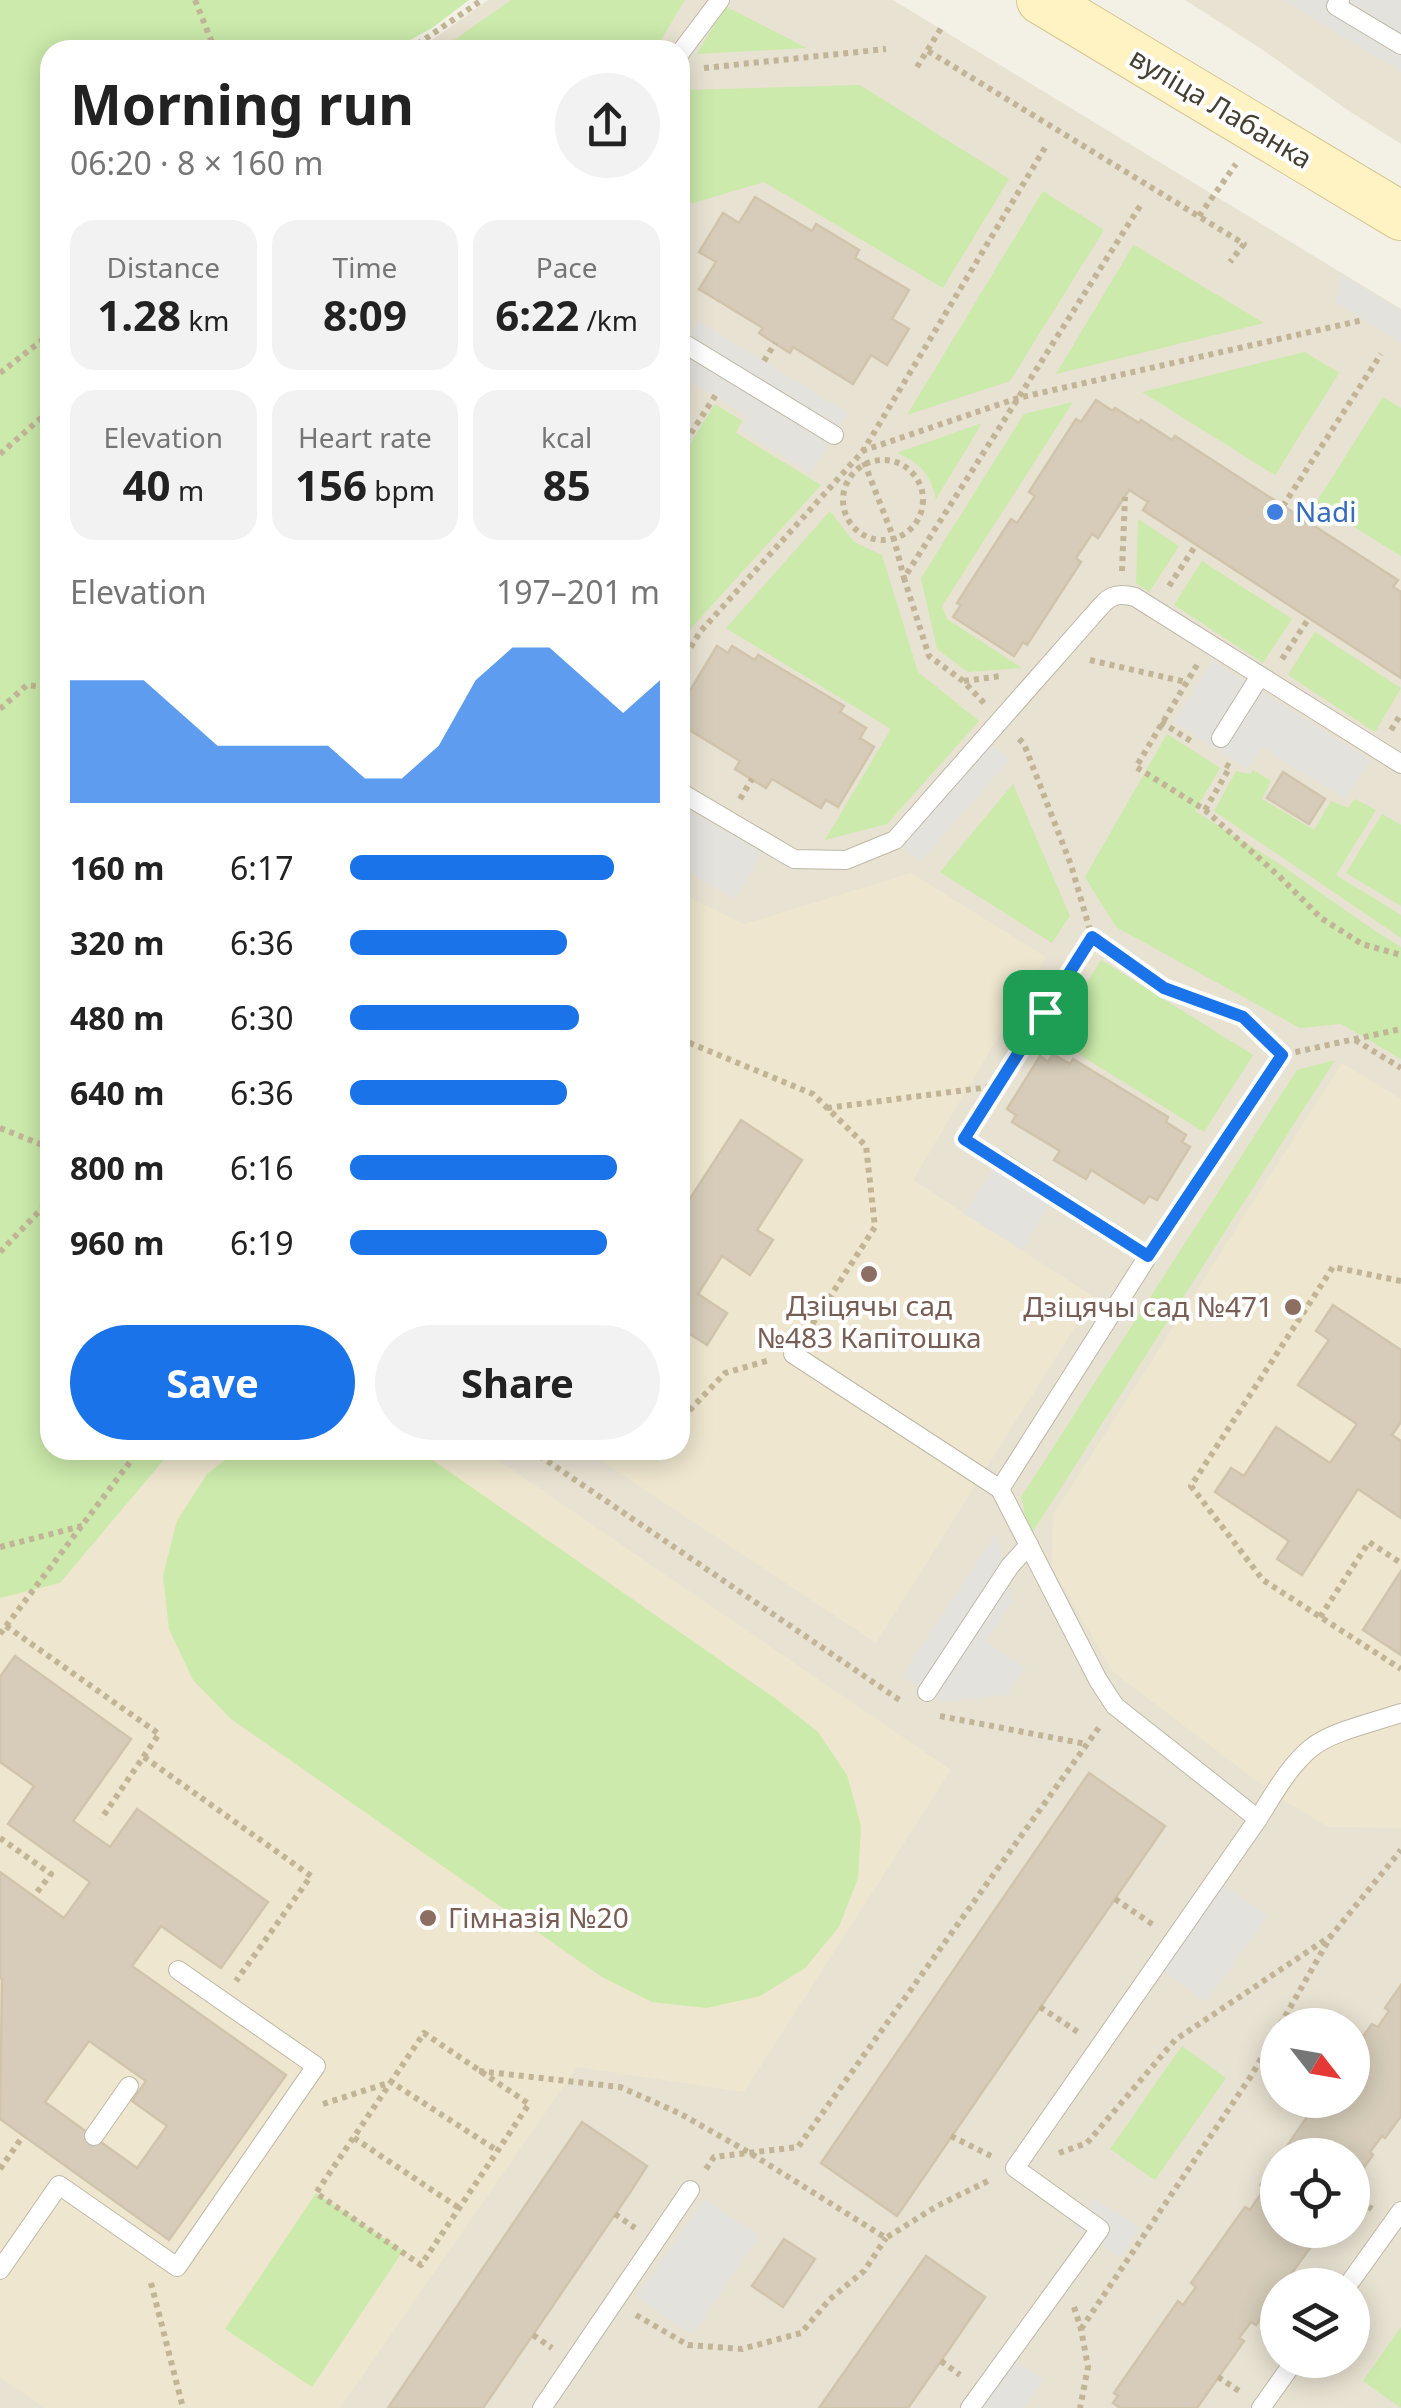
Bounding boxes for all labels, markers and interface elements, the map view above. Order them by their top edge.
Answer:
street label: вуліца Лабанка [1123,38,1320,177]
text: Morning run [70,66,414,141]
button: share [555,73,660,178]
text: 06:20 · 8 × 160 m [70,141,323,184]
text: Distance [107,248,220,286]
text: Time [333,248,397,286]
text: Pace [536,248,598,286]
text: 1.28 [97,286,181,343]
text: 8:09 [323,286,407,343]
text: 6:22 [495,286,579,343]
text: km [181,301,229,339]
text: /km [579,301,638,339]
text: Elevation [104,418,223,456]
text: Heart rate [298,418,432,456]
text: kcal [541,418,592,456]
text: 40 [123,456,171,513]
text: 156 [295,456,367,513]
text: 85 [543,456,591,513]
text: m [171,471,204,509]
text: bpm [367,471,435,509]
place label: Nadi [1295,492,1356,530]
marker: Nadi [1264,501,1286,523]
text: Elevation [70,570,207,613]
text: 197–201 m [496,570,660,613]
text: 160 m [70,846,164,889]
text: 6:17 [230,846,294,889]
text: 320 m [70,921,164,964]
text: 6:36 [230,921,294,964]
pin [1003,970,1088,1055]
icon: arrive [1018,985,1073,1040]
text: 480 m [70,996,164,1039]
text: 6:30 [230,996,294,1039]
text: 640 m [70,1071,164,1114]
text: 6:36 [230,1071,294,1114]
text: 800 m [70,1146,164,1189]
text: 6:16 [230,1146,294,1189]
text: 960 m [70,1221,164,1264]
text: 6:19 [230,1221,294,1264]
marker: Дзіцячы сад №483 Капітошка [858,1263,880,1285]
place label: Дзіцячы сад №483 Капітошка [756,1286,982,1356]
place label: Дзіцячы сад №471 [1023,1287,1273,1325]
marker: Дзіцячы сад №471 [1282,1296,1304,1318]
button: Save [70,1325,355,1440]
button: Share [375,1325,660,1440]
place label: Гімназія №20 [448,1898,629,1936]
marker: Гімназія №20 [417,1907,439,1929]
north arrow [1260,2008,1370,2118]
map controls [1260,2008,1370,2378]
button: locate [1260,2138,1370,2248]
button: layers [1260,2268,1370,2378]

